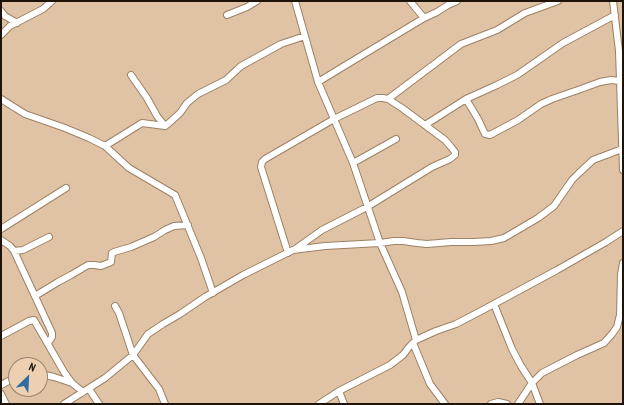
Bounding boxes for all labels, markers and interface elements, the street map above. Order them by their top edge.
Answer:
north arrow [8,357,48,397]
text: N [27,359,38,375]

